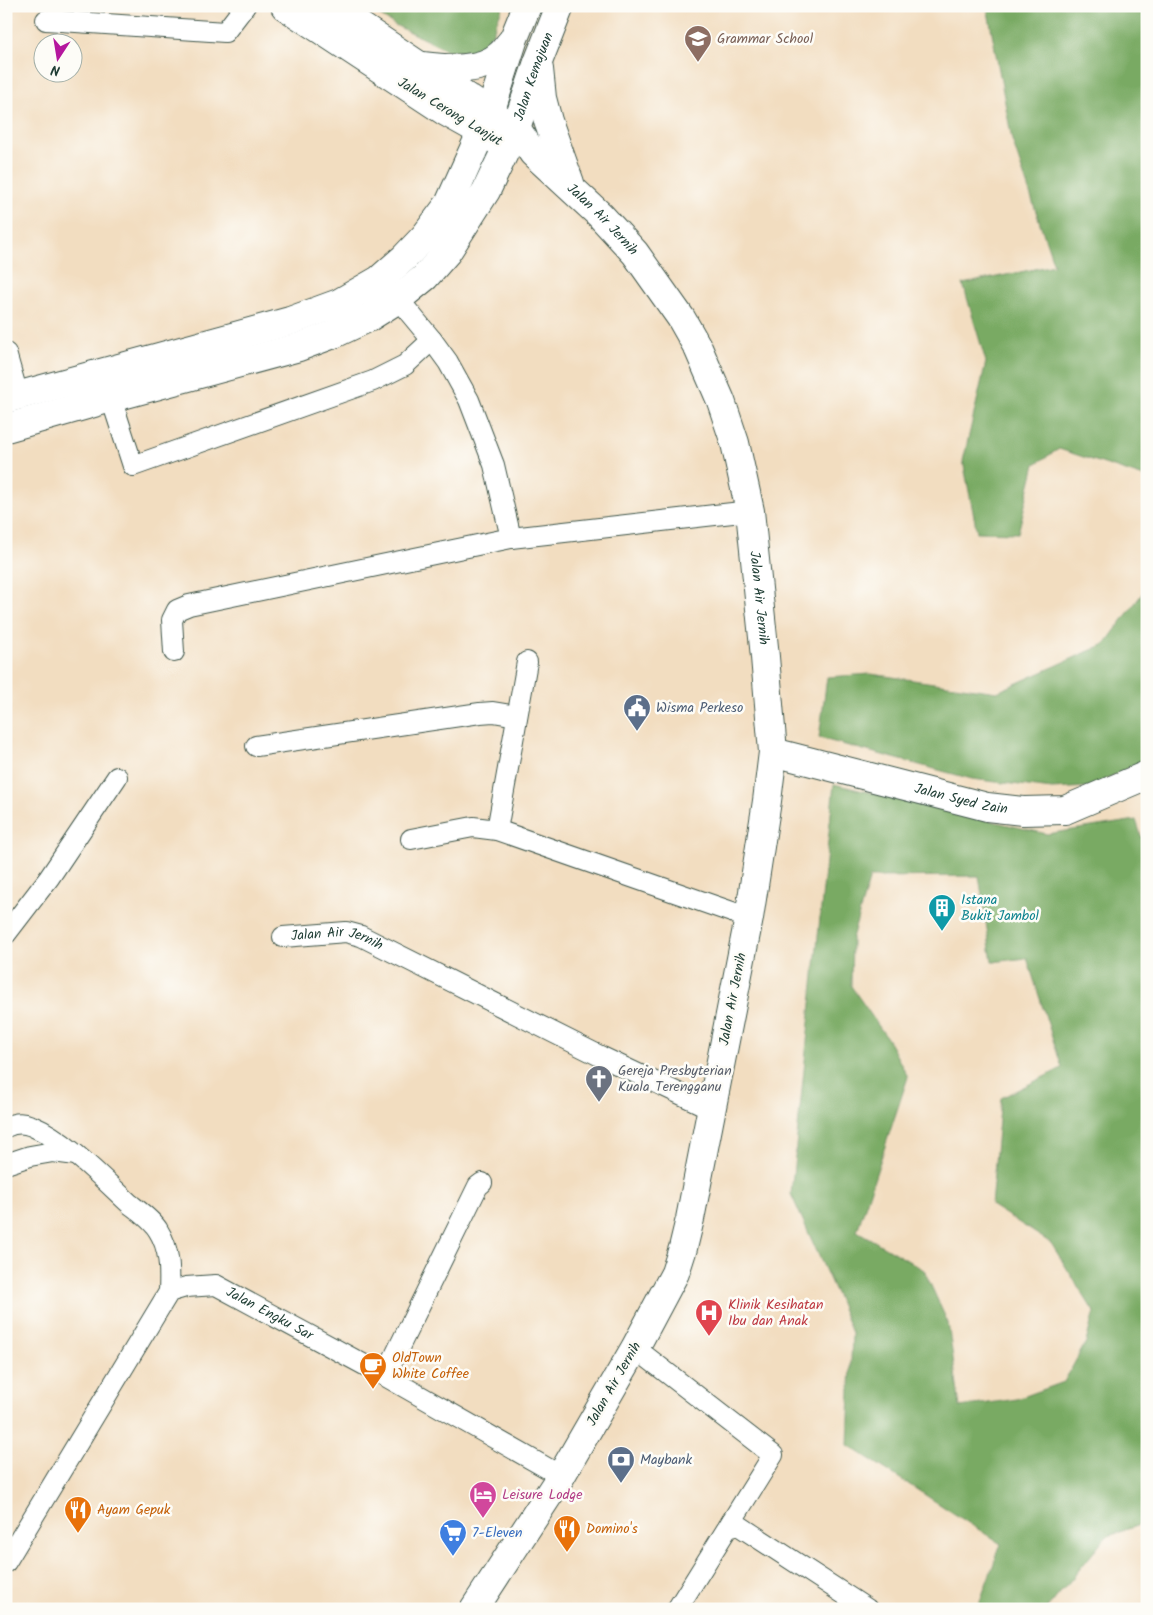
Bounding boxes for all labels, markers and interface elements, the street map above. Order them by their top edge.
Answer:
school or university icon: Grammar School [683,24,713,63]
place label: Grammar School [717,28,814,50]
street label: Jalan Kemajuan [508,29,560,124]
north arrow [32,32,82,82]
text: N [49,58,62,81]
street label: Jalan Cerong Lanjut [393,72,507,152]
street label: Jalan Air Jernih [562,178,643,261]
street label: Jalan Air Jernih [743,550,775,646]
public building icon: Wisma Perkeso [622,693,652,732]
place label: Wisma Perkeso [656,697,743,719]
street label: Jalan Syed Zain [912,778,1009,820]
place label: Istana Bukit Jambol [961,889,1040,927]
building icon: Istana Bukit Jambol [927,893,957,932]
street label: Jalan Air Jernih [290,921,387,956]
street label: Jalan Air Jernih [713,951,753,1047]
place label: Gereja Presbyterian Kuala Terengganu [618,1060,732,1098]
church icon: Gereja Presbyterian Kuala Terengganu [584,1064,614,1103]
street label: Jalan Engku Sar [222,1281,318,1347]
place label: Klinik Kesihatan Ibu dan Anak [728,1294,823,1332]
hospital icon: Klinik Kesihatan Ibu dan Anak [694,1298,724,1337]
street label: Jalan Air Jernih [581,1338,647,1430]
place label: OldTown White Coffee [392,1347,470,1385]
cafe icon: OldTown White Coffee [358,1351,388,1390]
bank icon: Maybank [606,1445,636,1484]
place label: Maybank [640,1449,693,1471]
hotel icon: Leisure Lodge [468,1480,498,1519]
place label: Leisure Lodge [502,1484,583,1506]
restaurant icon: Ayam Gepuk [63,1495,93,1534]
place label: Ayam Gepuk [97,1499,171,1521]
restaurant icon: Domino's [552,1514,582,1553]
supermarket icon: 7-Eleven [438,1518,468,1557]
place label: Domino's [586,1518,638,1540]
place label: 7-Eleven [472,1522,522,1544]

